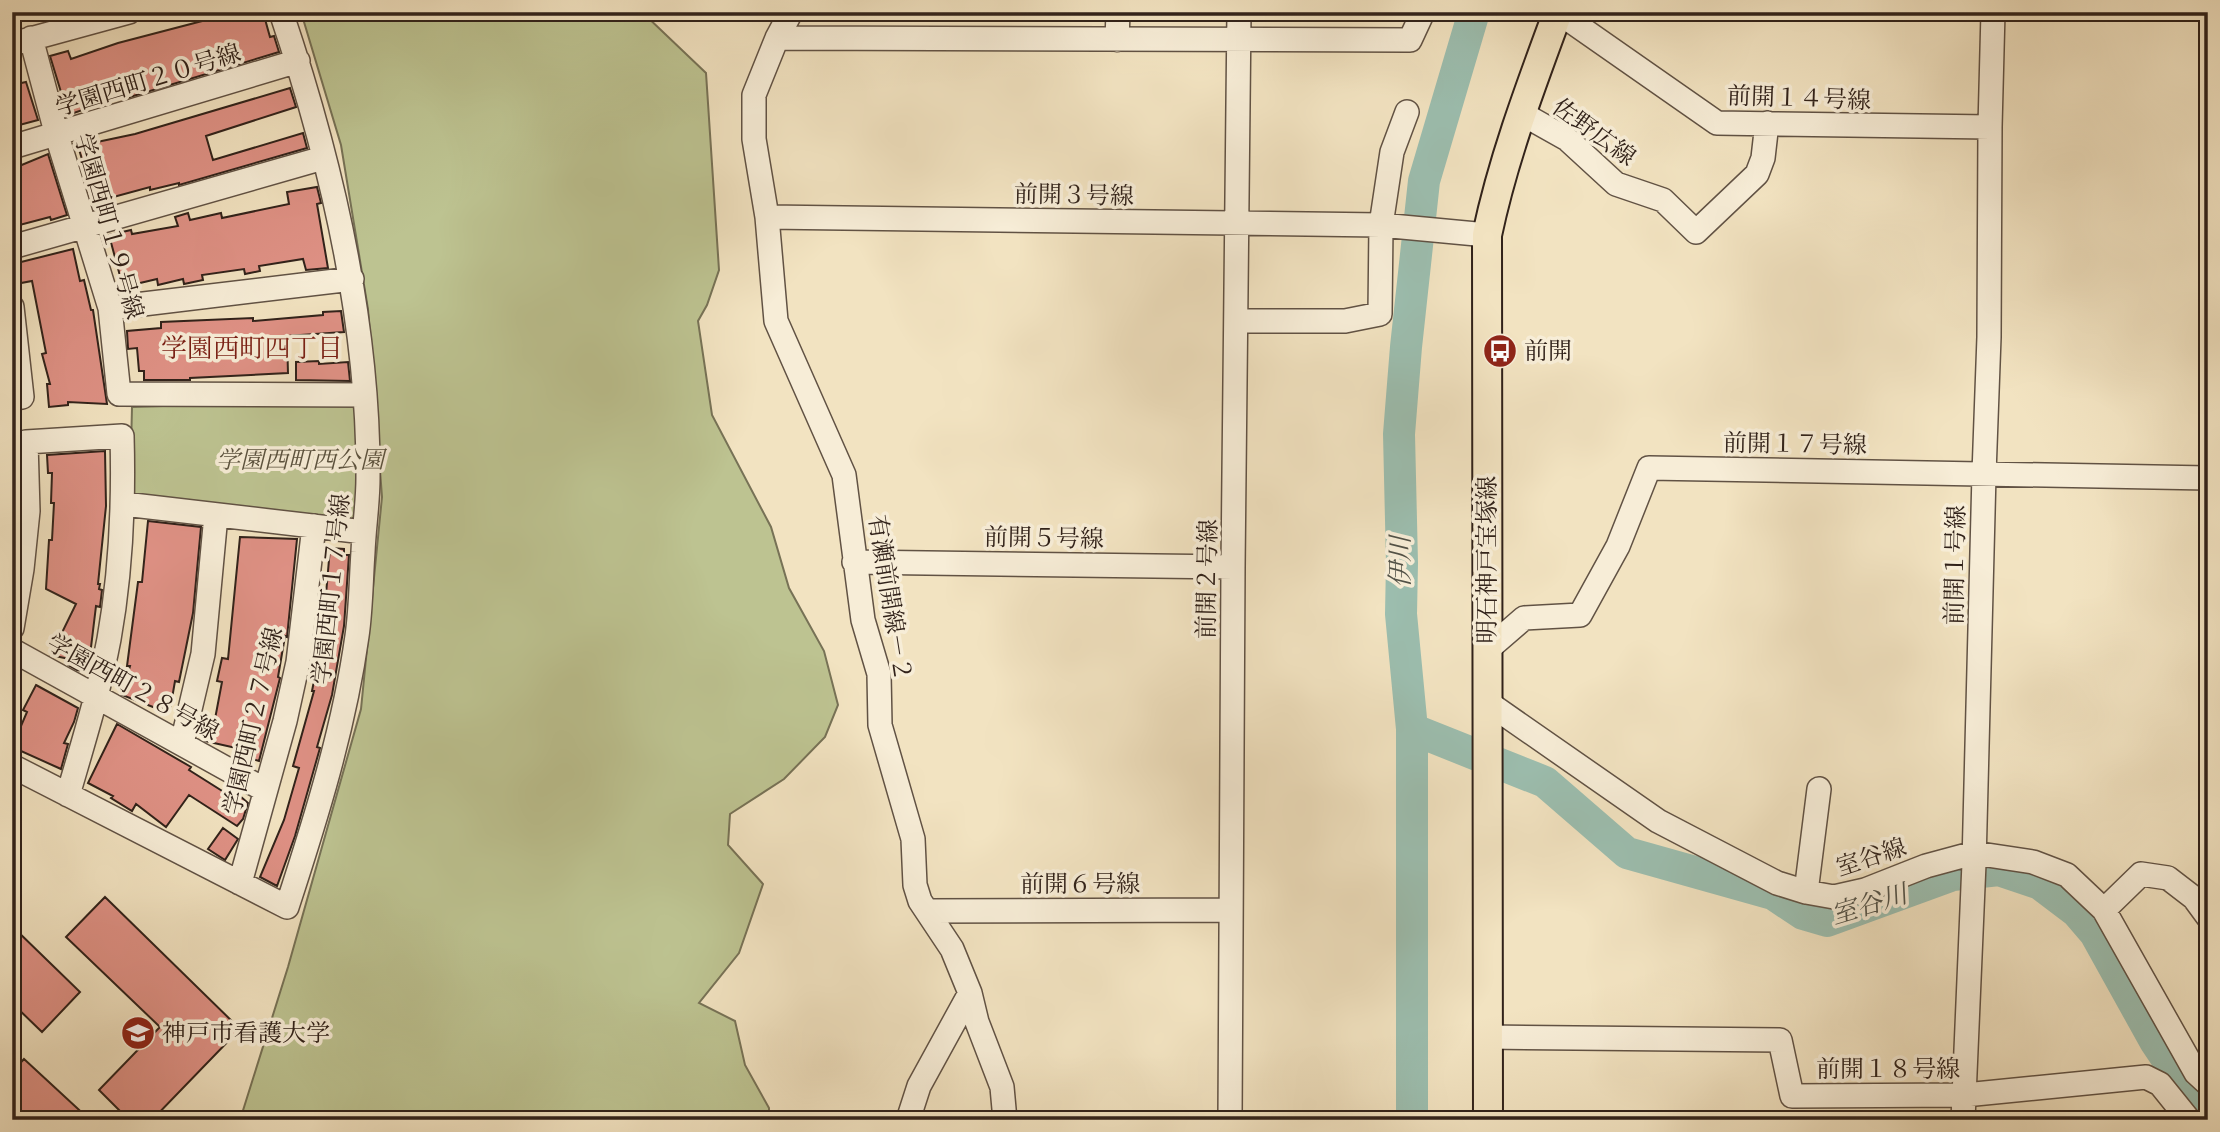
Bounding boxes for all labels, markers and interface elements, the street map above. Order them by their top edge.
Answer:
street label: 学園西町２０号線 [52,37,245,124]
street label: 前開１４号線 [1726,79,1872,118]
street label: 佐野広線 [1545,91,1642,174]
street label: 学園西町１９号線 [66,129,151,323]
street label: 前開３号線 [1014,178,1134,213]
district label: 学園西町四丁目 [161,331,343,366]
bus stop icon: 前開 [1481,332,1519,370]
place label: 前開 [1524,335,1572,368]
street label: 前開１７号線 [1723,427,1867,462]
park label: 学園西町西公園 [216,444,388,477]
street label: 明石神戸宝塚線 [1471,476,1504,644]
street label: 学園西町１７号線 [305,492,358,686]
street label: 前開１号線 [1938,505,1973,625]
street label: 有瀬前開線－２ [860,513,919,684]
street label: 前開２号線 [1190,519,1225,639]
street label: 前開５号線 [984,521,1104,556]
water label: 伊川 [1383,533,1418,588]
street label: 学園西町２７号線 [216,624,291,818]
street label: 学園西町２８号線 [41,626,225,748]
street label: 室谷線 [1832,831,1910,884]
street label: 前開６号線 [1020,868,1140,901]
water label: 室谷川 [1827,875,1914,933]
school or university icon: 神戸市看護大学 [119,1014,157,1052]
place label: 神戸市看護大学 [162,1017,330,1050]
street label: 前開１８号線 [1816,1053,1960,1086]

